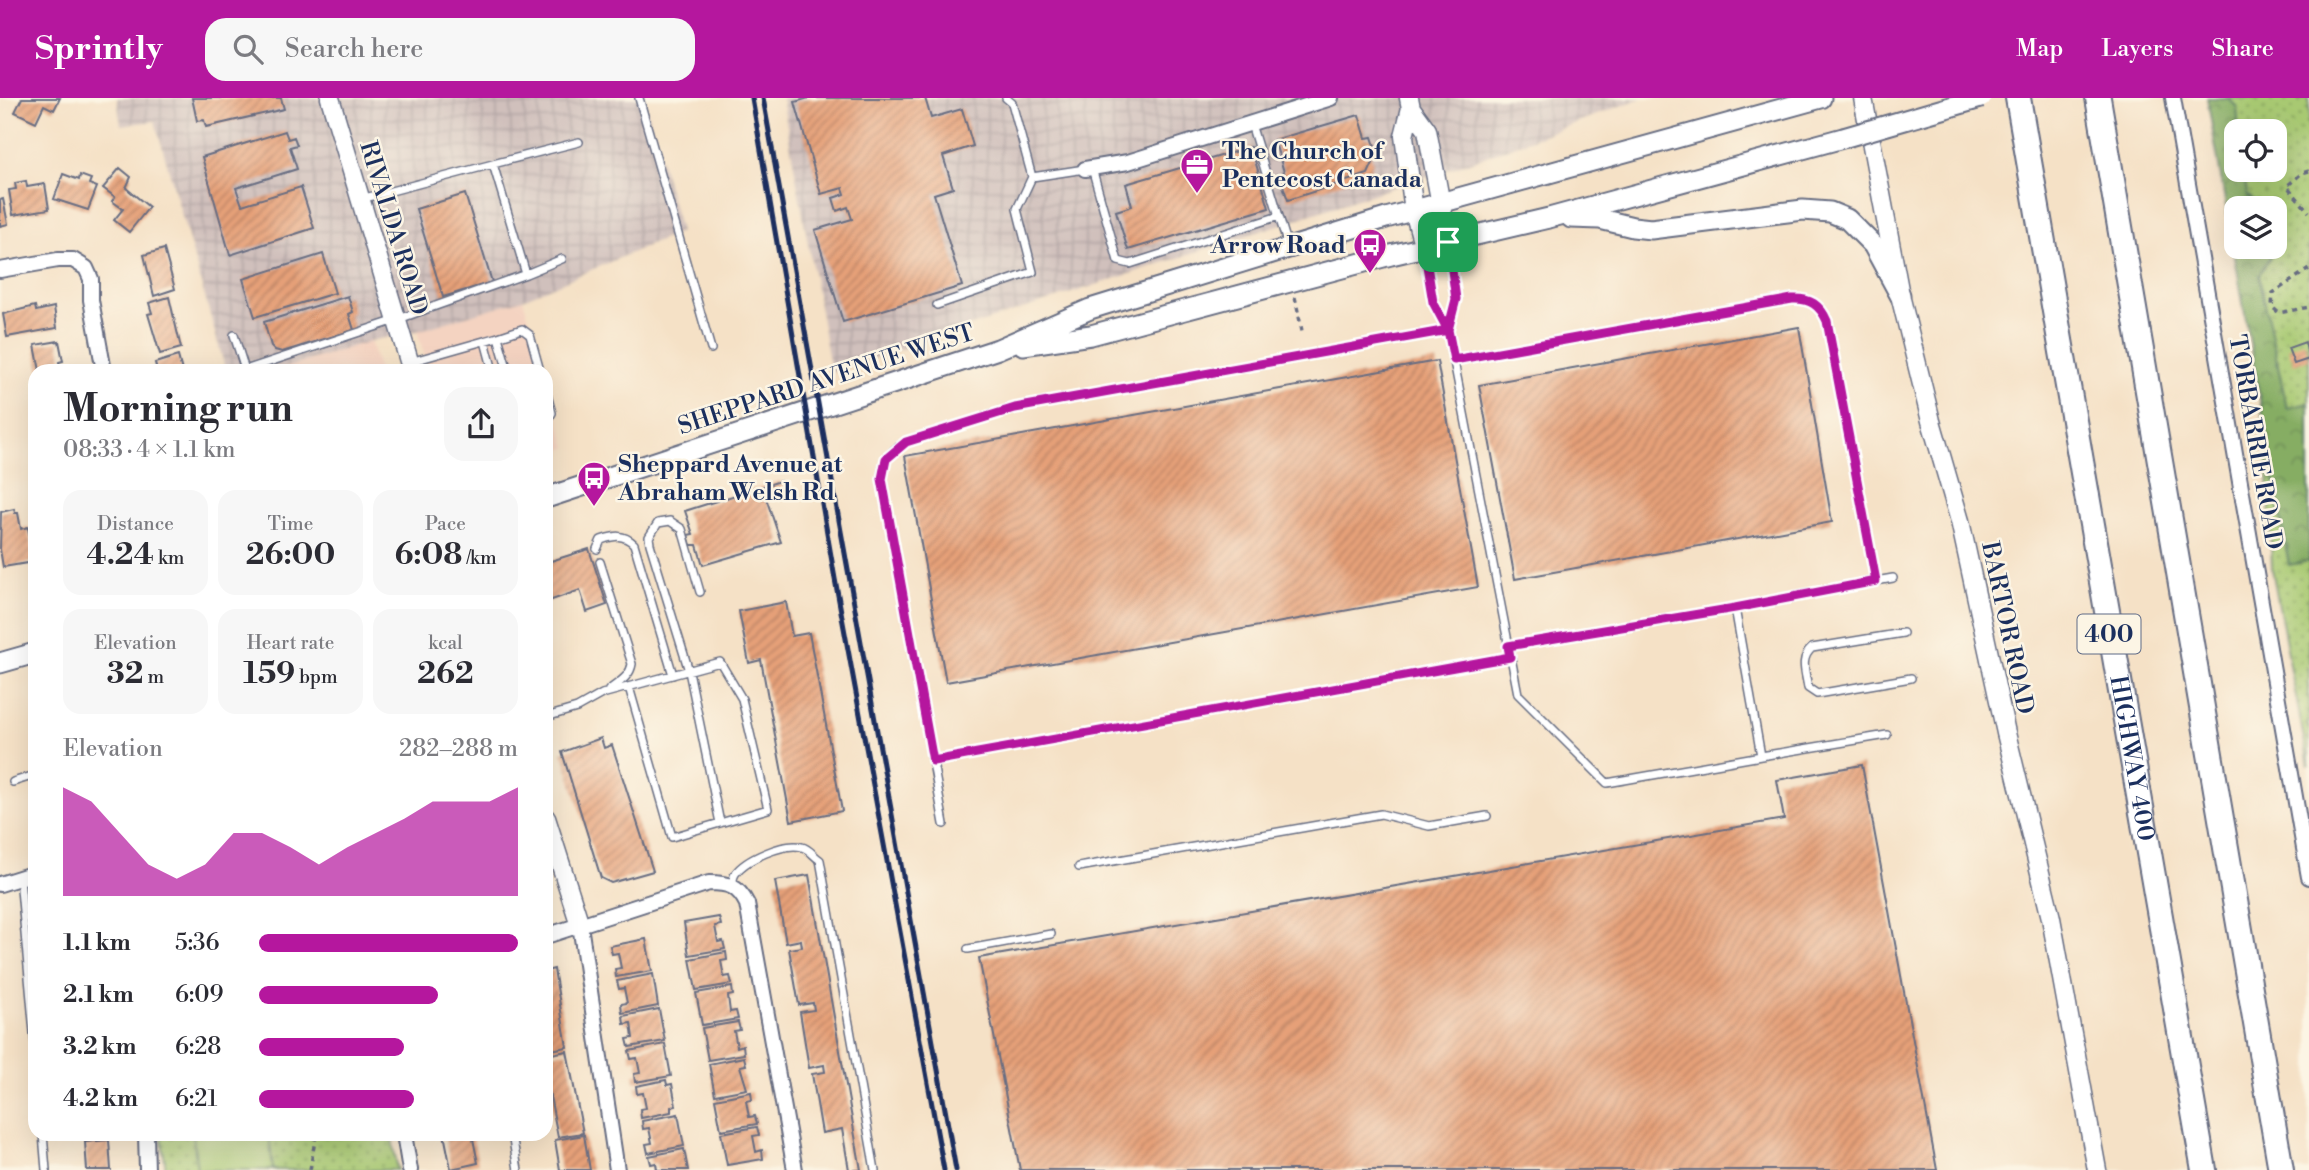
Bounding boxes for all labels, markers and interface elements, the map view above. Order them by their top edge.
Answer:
search box [205,18,695,81]
text: Sprintly [35,29,163,70]
icon: search [229,30,267,68]
text: Search here [285,33,423,65]
text: Map [2016,34,2063,64]
text: Layers [2101,34,2173,64]
text: Share [2211,34,2274,64]
map controls [2224,119,2287,259]
button: locate [2224,119,2287,182]
place label: The Church of Pentecost Canada [1222,137,1423,195]
street label: RIVALDA ROAD [352,138,434,319]
office icon: The Church of Pentecost Canada [1178,146,1216,195]
button: layers [2224,196,2287,259]
pin [1418,212,1478,272]
icon: arrive [1429,223,1467,261]
bus stop icon: Arrow Road [1351,226,1389,275]
place label: Arrow Road [1209,231,1346,261]
street label: SHEPPARD AVENUE WEST [674,318,979,442]
street label: TORBARRIE ROAD [2221,332,2289,552]
text: Morning run [63,386,293,433]
button: share [444,387,518,461]
text: 08:33 · 4 × 1.1 km [63,436,235,464]
place label: Sheppard Avenue at Abraham Welsh Rd [617,450,843,508]
bus stop icon: Sheppard Avenue at Abraham Welsh Rd [575,459,613,508]
text: Distance [97,512,174,536]
text: Time [268,512,313,536]
text: Pace [425,512,466,536]
text: 4.24 [87,536,154,574]
text: 26:00 [246,536,335,574]
text: 6:08 [394,536,462,574]
street label: BARTOR ROAD [1974,538,2040,717]
text: km [154,546,184,570]
text: /km [462,546,497,570]
road number: 400 [2078,614,2140,654]
text: Elevation [94,631,177,655]
text: Heart rate [247,631,334,655]
text: kcal [428,631,463,655]
text: 32 [107,655,144,693]
text: 159 [243,655,295,693]
text: 262 [417,655,474,693]
text: m [144,665,164,689]
text: bpm [295,665,338,689]
street label: HIGHWAY 400 [2102,673,2161,843]
text: Elevation [63,735,163,763]
text: 282–288 m [399,735,518,763]
text: 1.1 km [63,929,131,957]
text: 5:36 [175,929,220,957]
text: 2.1 km [63,981,134,1009]
text: 6:09 [175,981,223,1009]
text: 3.2 km [63,1033,136,1061]
text: 6:28 [175,1033,221,1061]
text: 4.2 km [63,1085,138,1113]
text: 6:21 [175,1085,217,1113]

